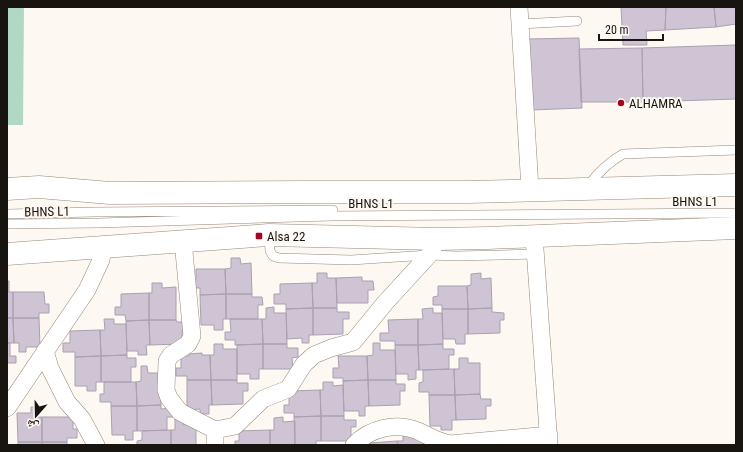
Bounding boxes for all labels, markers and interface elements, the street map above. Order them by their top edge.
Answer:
scale bar [599,16,663,42]
text: 20 m [605,23,629,37]
place label: ALHAMRA [629,96,683,111]
marker: ALHAMRA [616,98,626,108]
street label: BHNS L1 [672,194,718,209]
street label: BHNS L1 [348,196,394,211]
street label: BHNS L1 [24,204,70,219]
place label: Alsa 22 [267,229,305,244]
marker: Alsa 22 [254,231,264,241]
north arrow [16,396,56,436]
text: ش [25,416,41,433]

